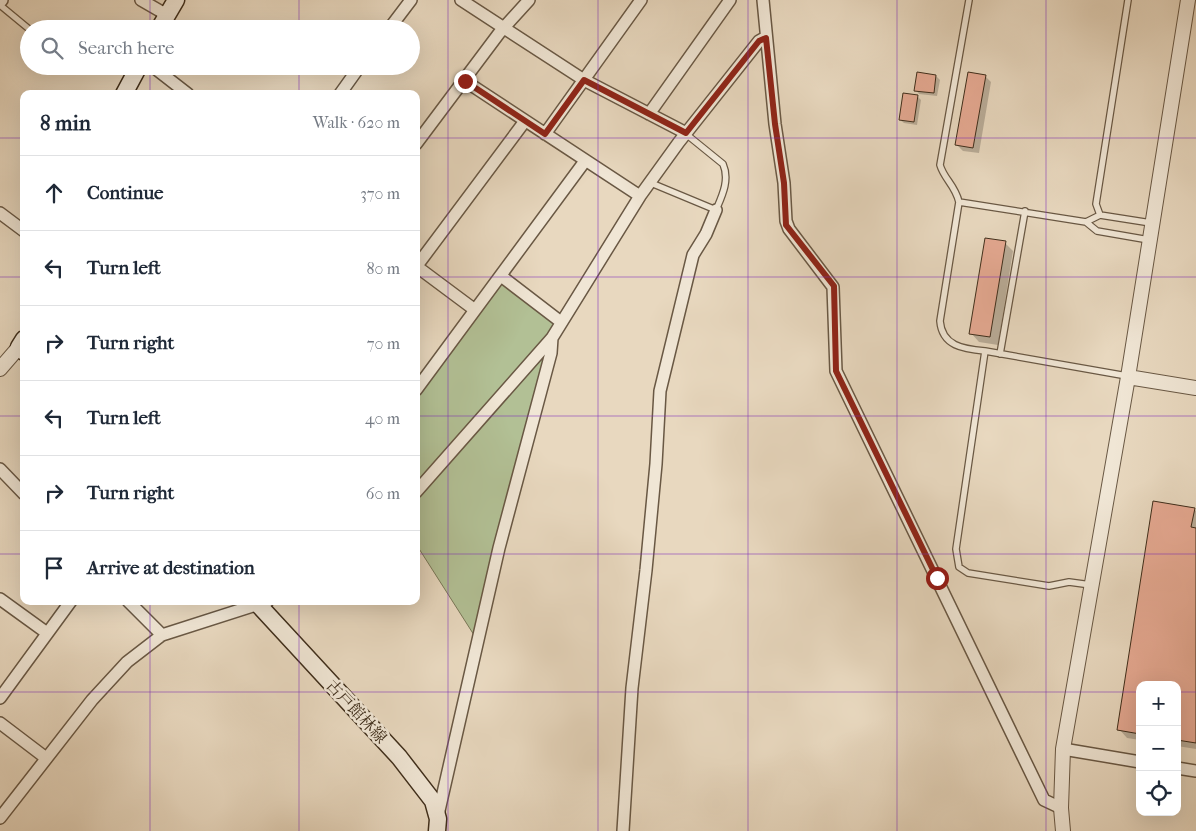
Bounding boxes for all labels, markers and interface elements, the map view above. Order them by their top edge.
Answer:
search box [20,20,420,75]
icon: search [38,34,66,62]
text: Search here [78,37,174,59]
route end [454,70,477,93]
text: 8 min [40,111,91,135]
text: Walk · 620 m [313,113,400,132]
icon: ahead [40,179,68,207]
text: Continue [87,182,163,204]
text: 370 m [360,184,400,203]
icon: left [40,254,68,282]
text: Turn left [87,257,161,279]
text: 80 m [366,259,400,278]
icon: right [40,329,68,357]
text: Turn right [87,332,174,354]
text: 70 m [367,334,400,353]
icon: left [40,404,68,432]
text: Turn left [87,407,161,429]
text: 40 m [365,409,400,428]
icon: right [40,479,68,507]
text: Turn right [87,482,174,504]
text: 60 m [366,484,400,503]
icon: arrive [40,554,68,582]
text: Arrive at destination [87,557,255,579]
route start [926,567,949,590]
street label: 古戸館林線 [322,676,391,747]
map controls [1136,681,1181,816]
button: + [1136,681,1181,726]
button: − [1136,726,1181,771]
button: locate [1136,771,1181,816]

